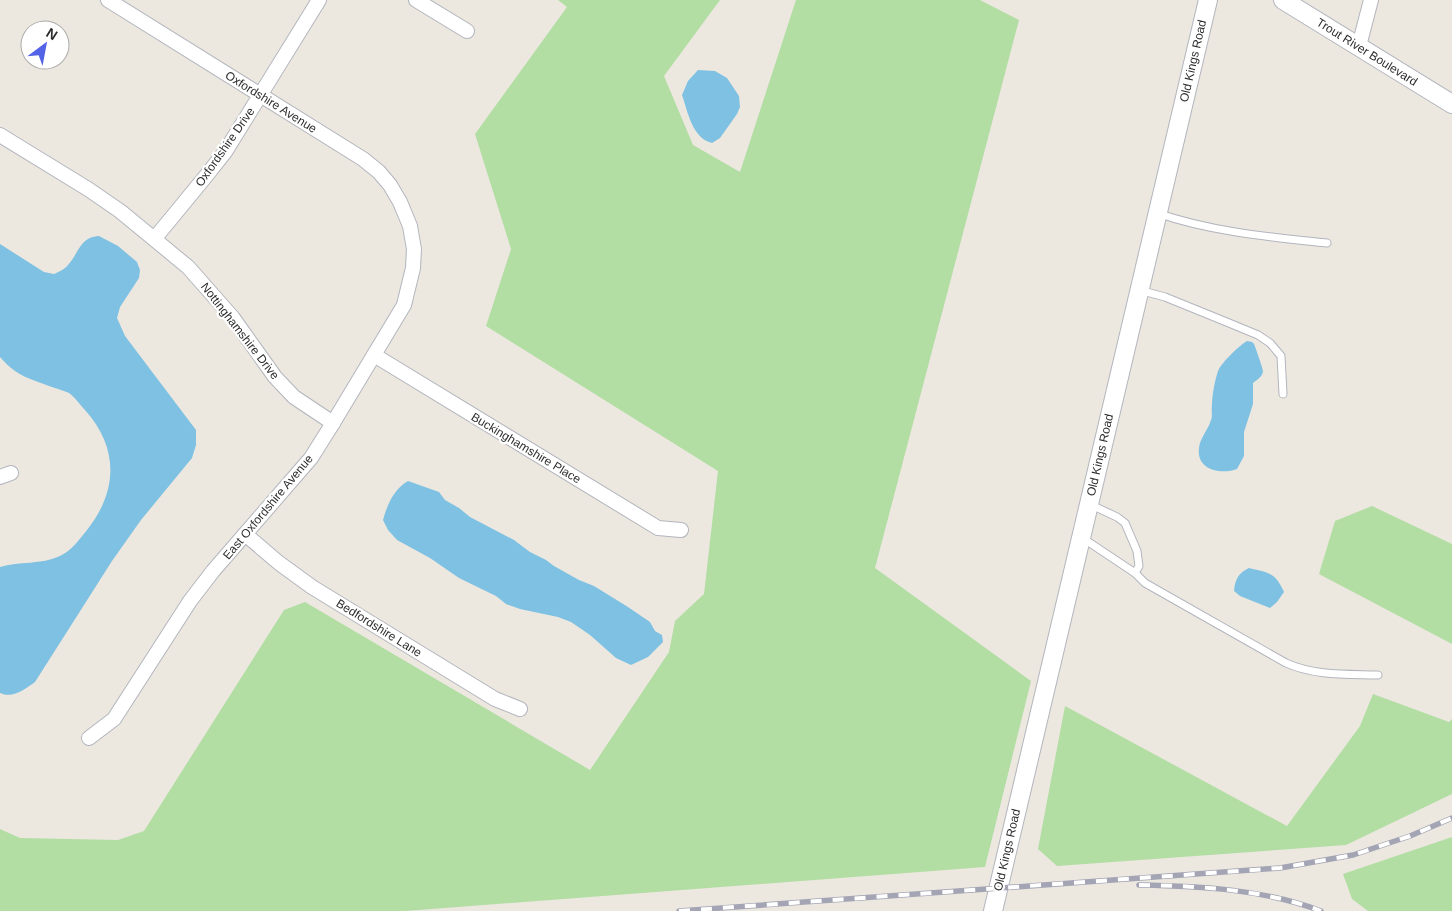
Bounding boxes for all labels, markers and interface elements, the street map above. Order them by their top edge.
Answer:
street label: Trout River Boulevard [1314,15,1420,89]
street label: Old Kings Road [1177,18,1209,104]
north arrow [20,20,70,70]
text: N [43,25,60,43]
street label: Oxfordshire Avenue [223,68,320,136]
street label: Oxfordshire Drive [192,104,258,189]
street label: Nottinghamshire Drive [198,280,282,382]
street label: Buckinghamshire Place [469,410,584,486]
street label: Old Kings Road [1084,412,1116,498]
street label: East Oxfordshire Avenue [220,451,316,562]
street label: Bedfordshire Lane [334,596,425,660]
street label: Old Kings Road [991,807,1023,893]

